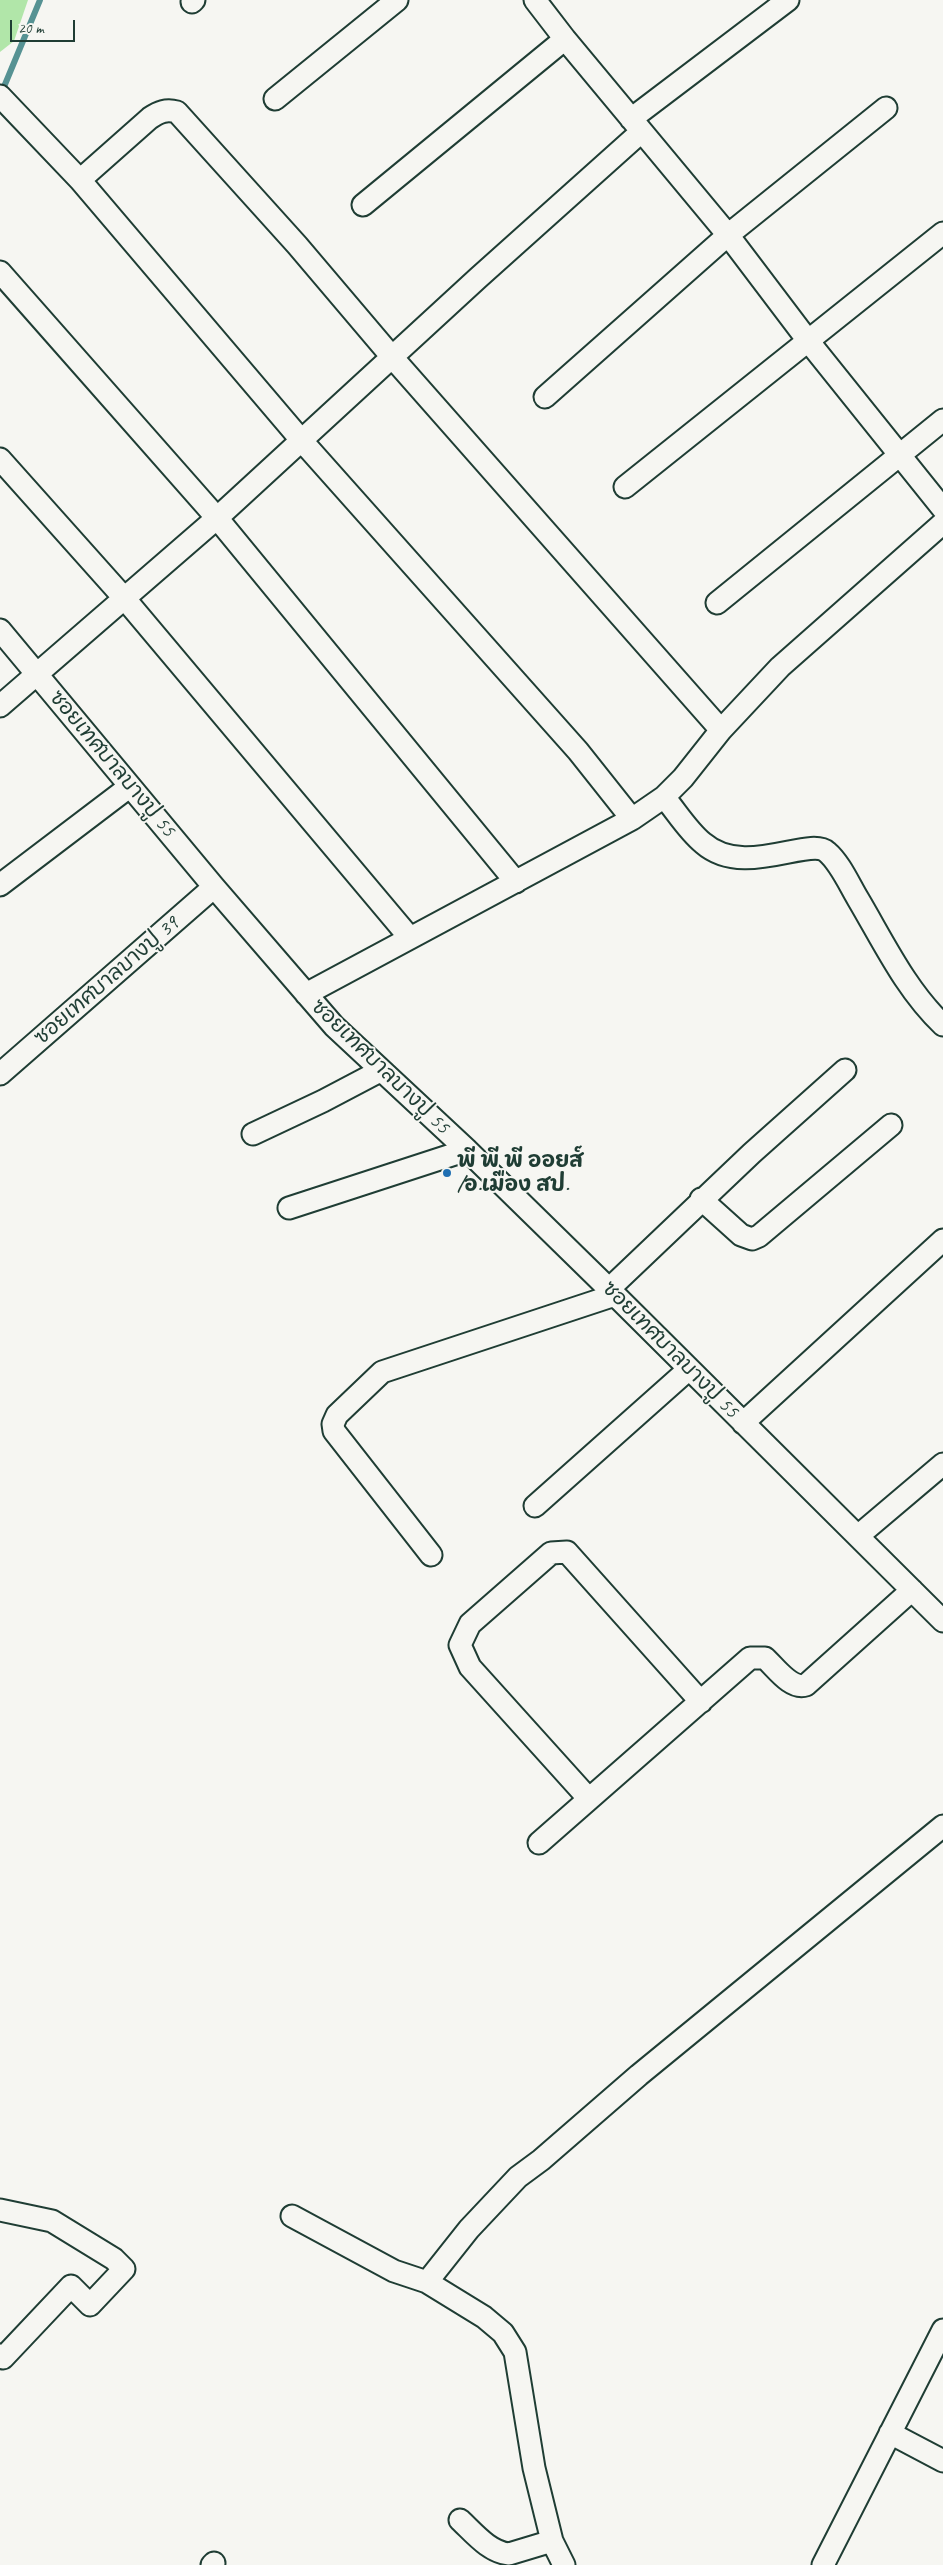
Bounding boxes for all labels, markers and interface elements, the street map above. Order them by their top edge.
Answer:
scale bar [12,10,78,42]
text: 20 m [18,19,44,38]
street label: ซอยเทศบาลบางปู 55 [44,686,180,842]
street label: ซอยเทศบาลบางปู 39 [30,911,184,1051]
street label: ซอยเทศบาลบางปู 55 [305,994,455,1140]
place label: พี พี พี ออยส์ /อ.เมือง สป. [457,1148,583,1198]
marker: พี พี พี ออยส์ /อ.เมือง สป. [441,1167,453,1179]
street label: ซอยเทศบาลบางปู 55 [596,1276,744,1424]

